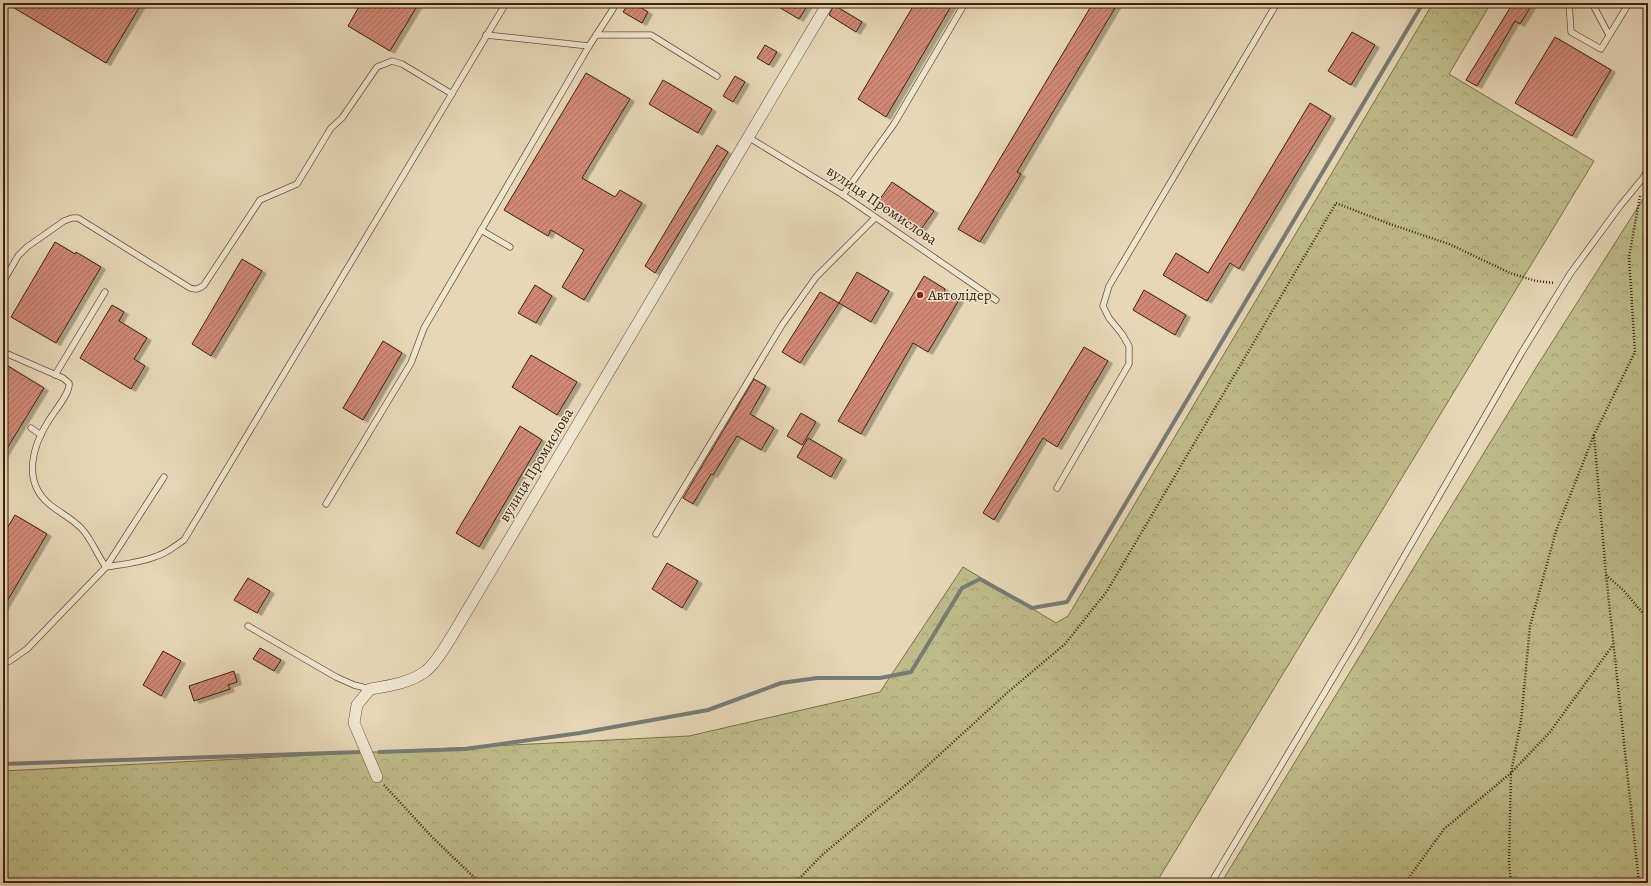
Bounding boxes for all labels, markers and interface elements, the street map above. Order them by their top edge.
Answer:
street label: вулиця Промислова [823,161,941,249]
place label: Автолідер [927,285,992,305]
marker: Автолідер [915,290,925,300]
street label: вулиця Промислова [494,404,578,526]

